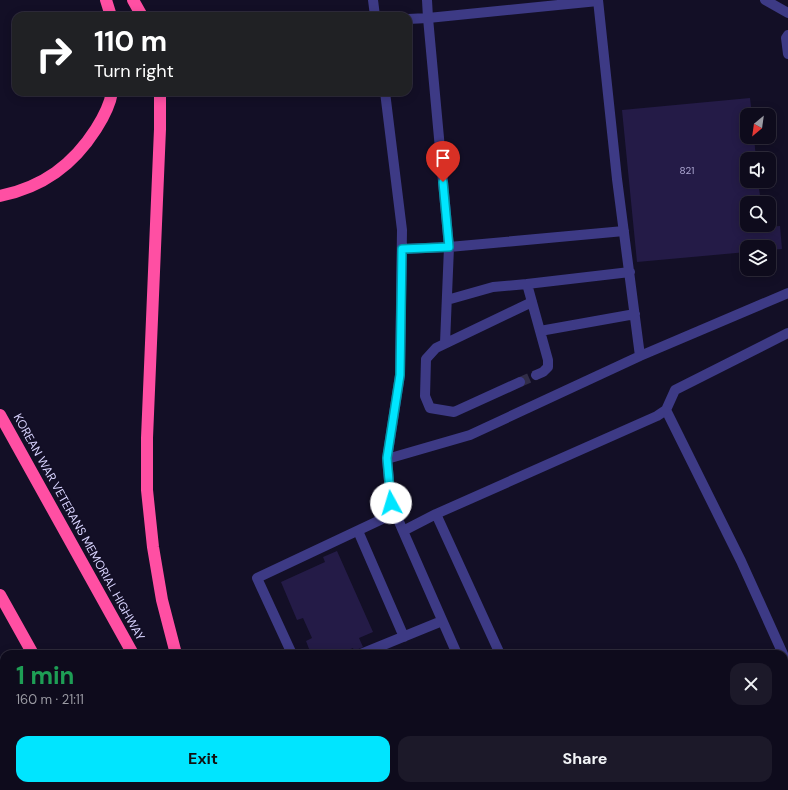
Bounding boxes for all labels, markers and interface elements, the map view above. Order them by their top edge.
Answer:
text: 110 m [94,23,167,60]
icon: right [28,28,80,80]
text: Turn right [94,59,174,83]
north arrow [740,108,776,144]
map controls [740,108,776,276]
pin [426,141,460,182]
icon: arrive [432,147,454,169]
button: sound [740,152,776,188]
house number: 821 [680,164,694,177]
button: search [740,196,776,232]
button: layers [740,240,776,276]
street label: KOREAN WAR VETERANS MEMORIAL HIGHWAY [10,411,148,643]
position arrow [370,482,412,524]
text: 1 min [16,660,74,691]
button: close [730,663,772,705]
text: 160 m · 21:11 [16,691,84,708]
button: Exit [16,736,390,782]
button: Share [398,736,772,782]

